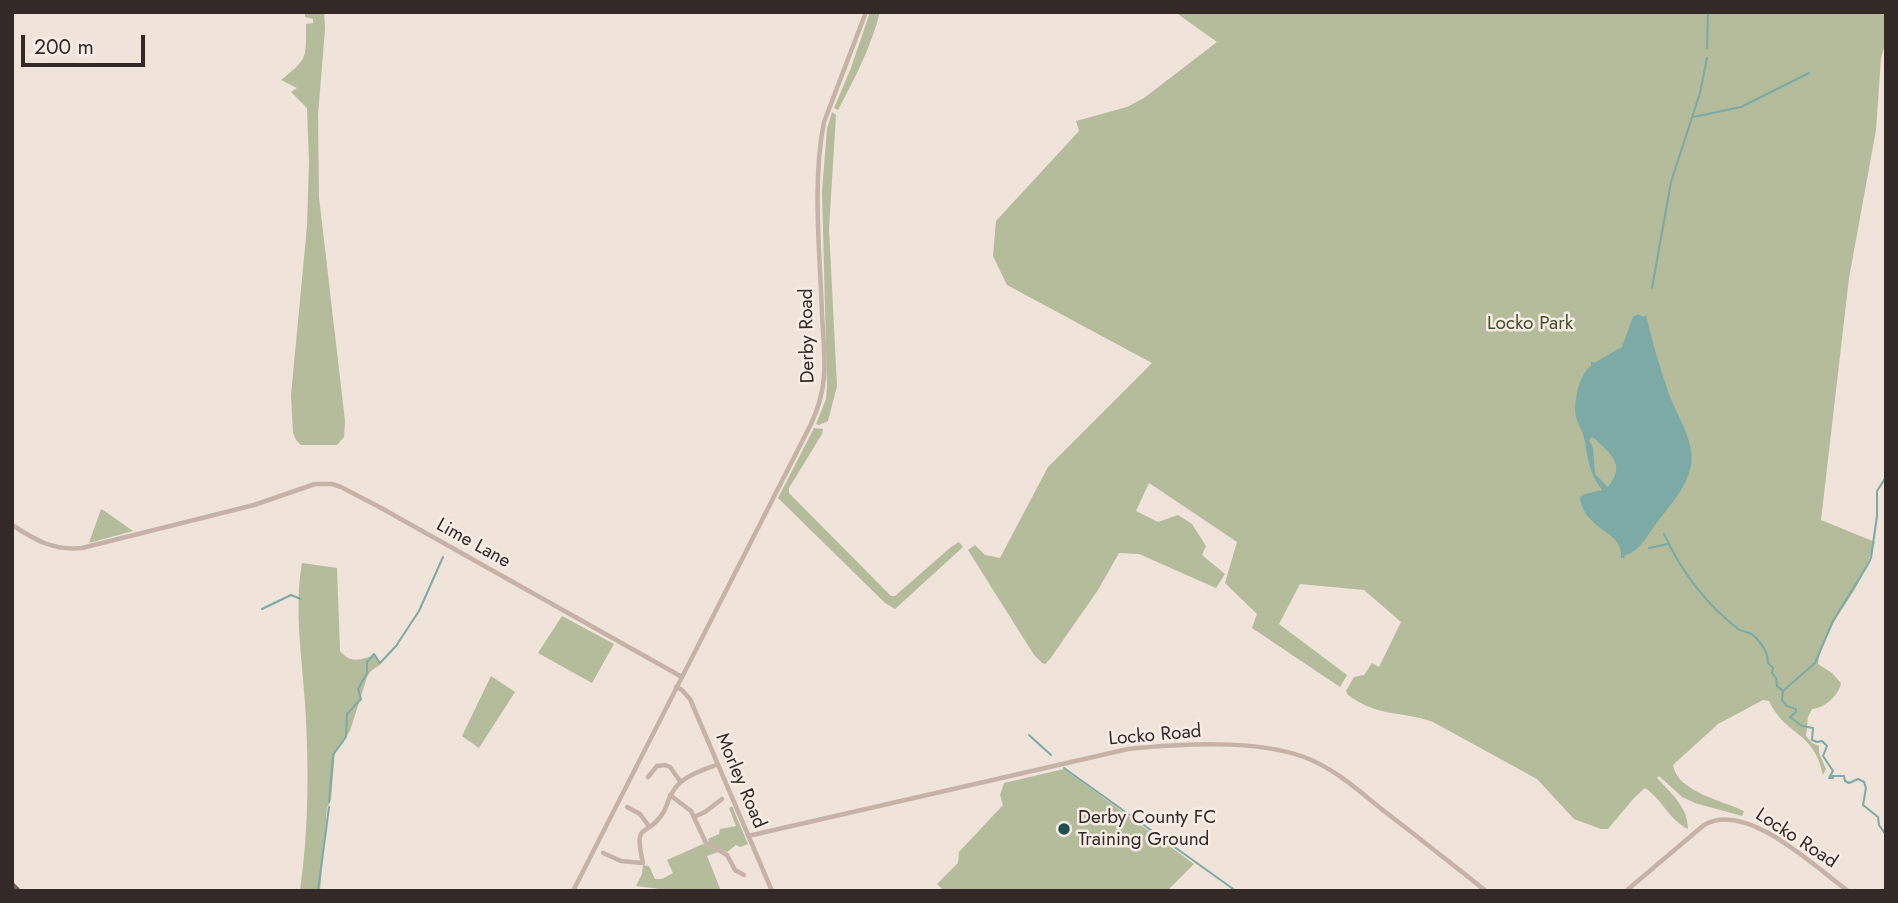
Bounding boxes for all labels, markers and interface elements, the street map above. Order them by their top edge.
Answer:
scale bar [24,21,149,65]
text: 200 m [34,32,94,62]
street label: Derby Road [796,288,820,384]
park label: Locko Park [1487,313,1573,335]
street label: Lime Lane [432,514,514,574]
street label: Locko Road [1108,721,1202,751]
street label: Morley Road [710,730,770,832]
street label: Locko Road [1751,804,1841,874]
place label: Derby County FC Training Ground [1078,807,1216,851]
marker: Derby County FC Training Ground [1056,821,1072,837]

